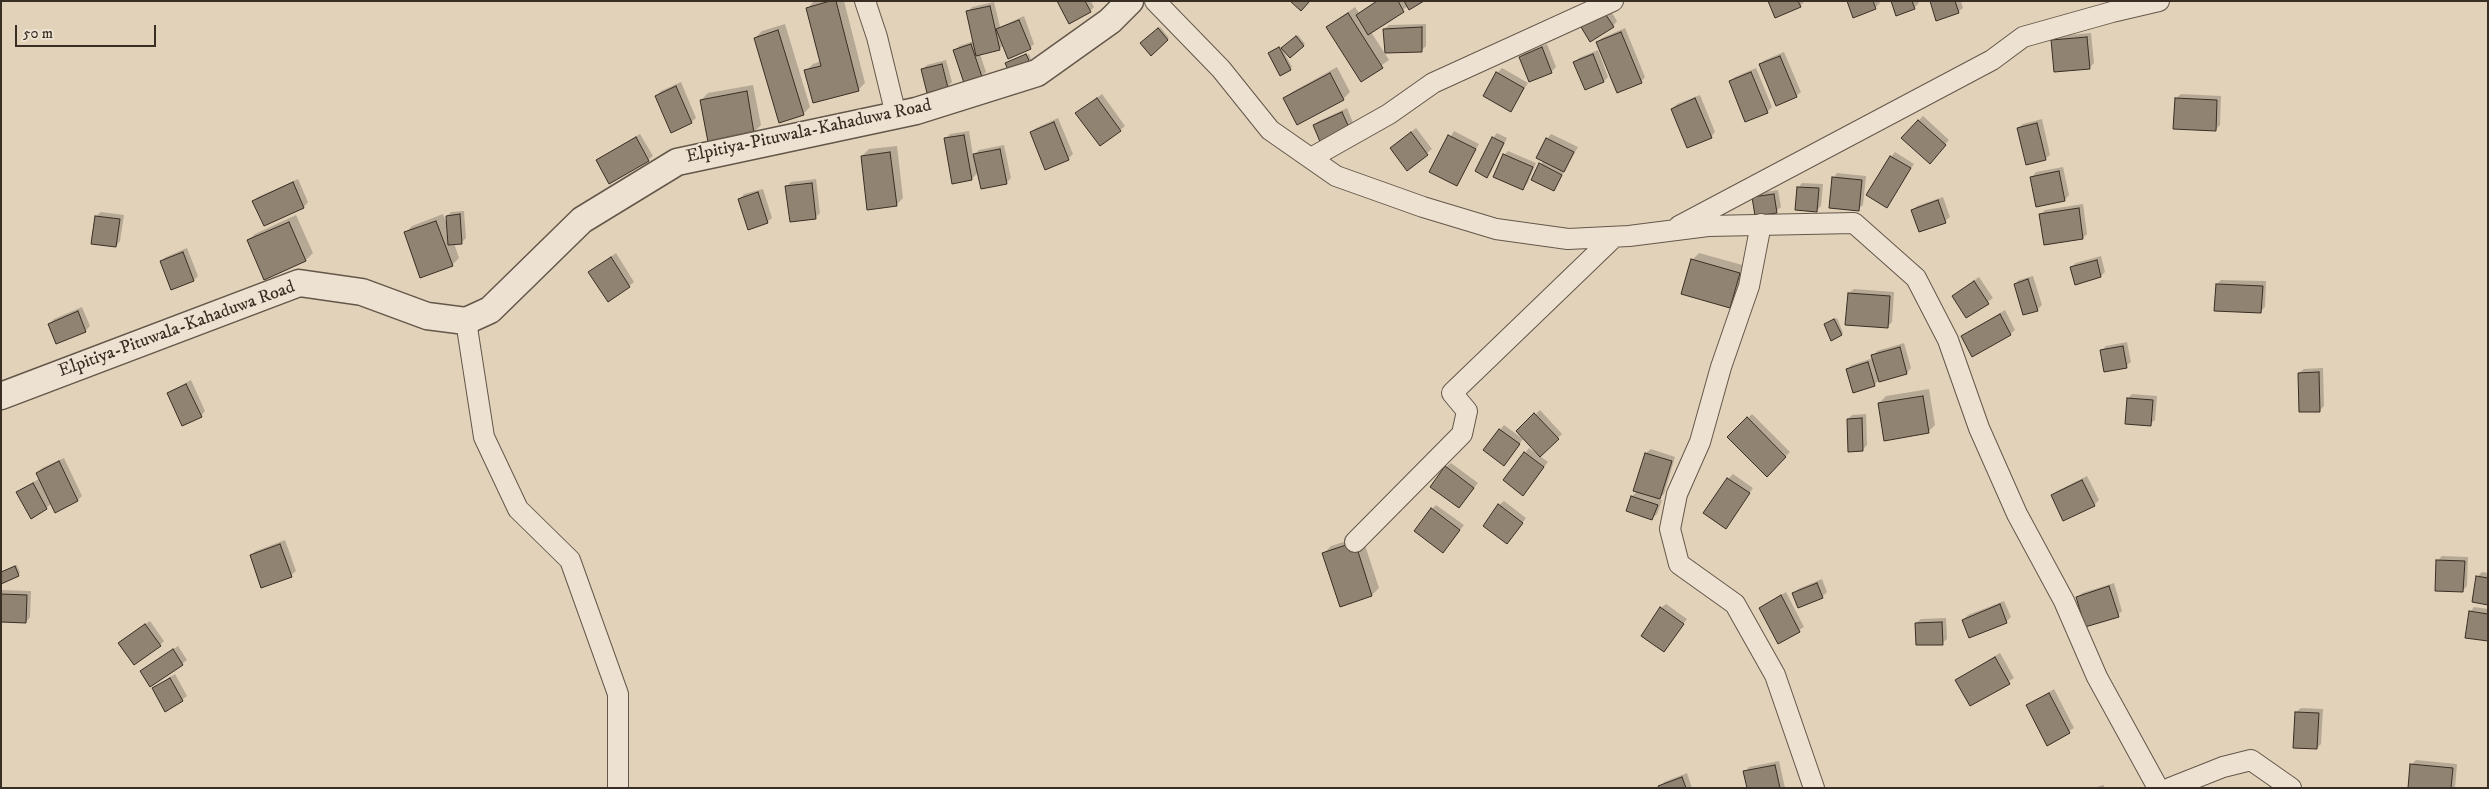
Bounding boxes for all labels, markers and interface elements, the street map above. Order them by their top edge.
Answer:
scale bar [18,15,159,47]
text: 50 m [23,24,53,43]
street label: Elpitiya-Pituwala-Kahaduwa Road [685,95,933,169]
street label: Elpitiya-Pituwala-Kahaduwa Road [56,277,298,383]

